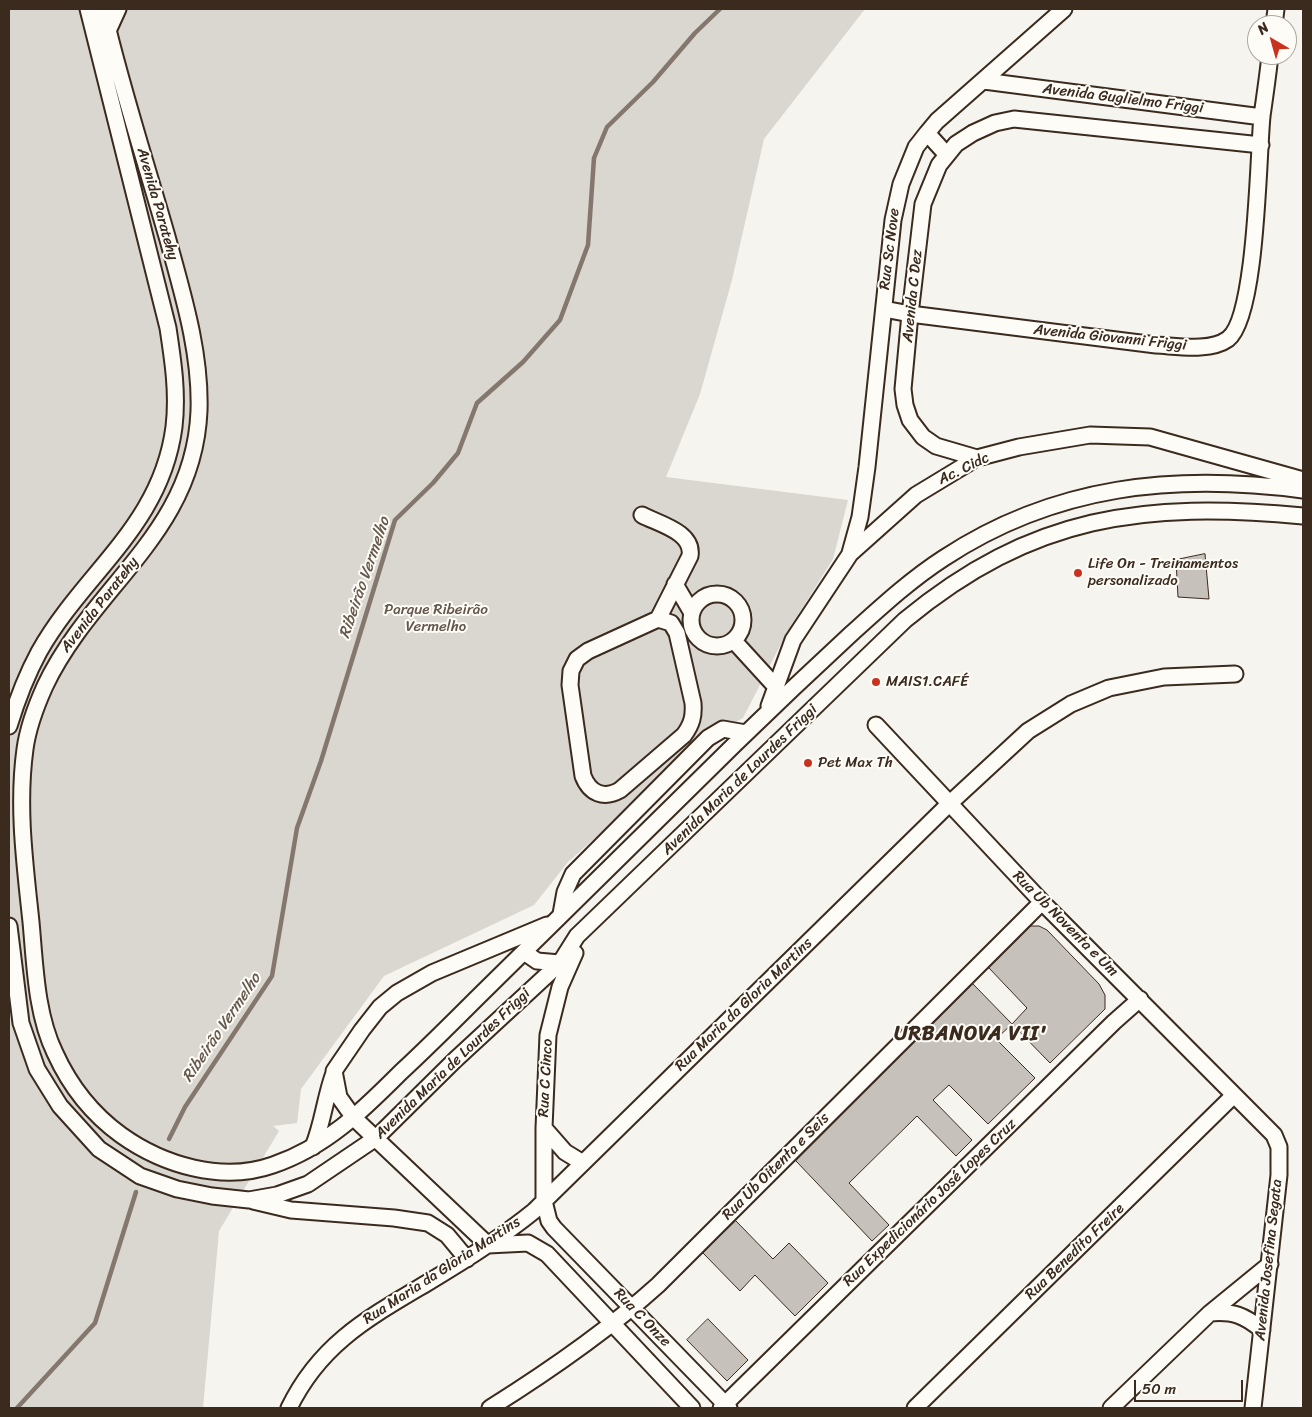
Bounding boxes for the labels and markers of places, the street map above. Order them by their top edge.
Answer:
place label: Life On - Treinamentos personalizado [1088,555,1238,590]
marker: Life On - Treinamentos personalizado [1072,567,1084,579]
place label: MAIS1.CAFÉ [886,673,968,691]
marker: MAIS1.CAFÉ [870,676,882,688]
place label: Pet Max Th [818,754,893,772]
marker: Pet Max Th [802,757,814,769]

